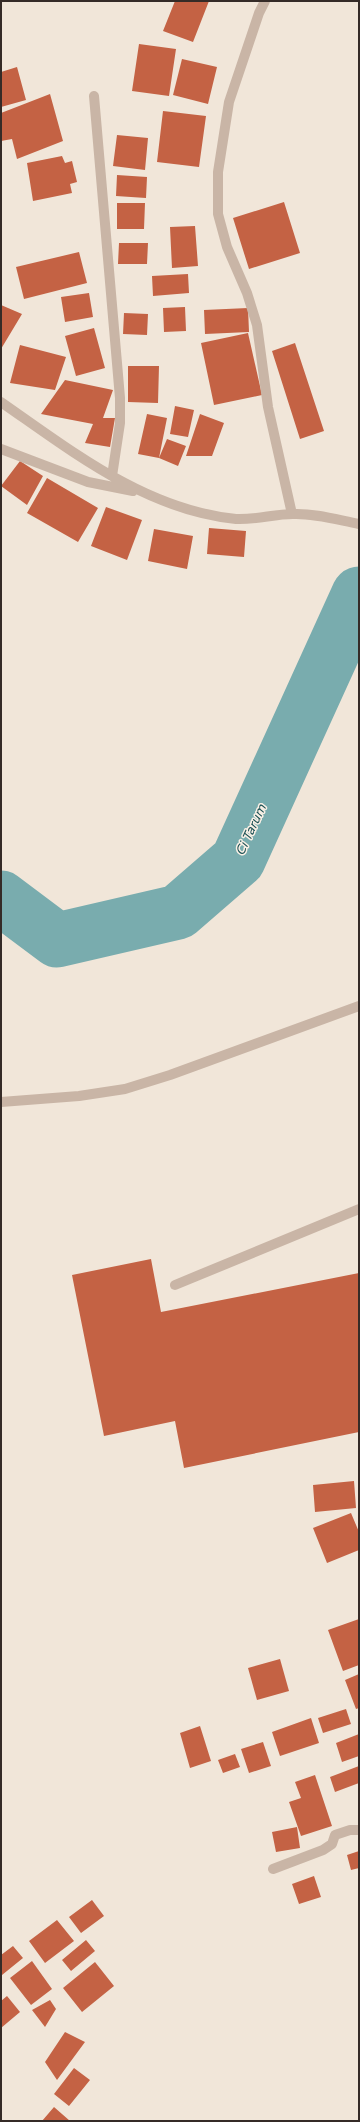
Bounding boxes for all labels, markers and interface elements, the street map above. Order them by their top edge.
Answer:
water label: Ci Tarum [232,801,270,858]

